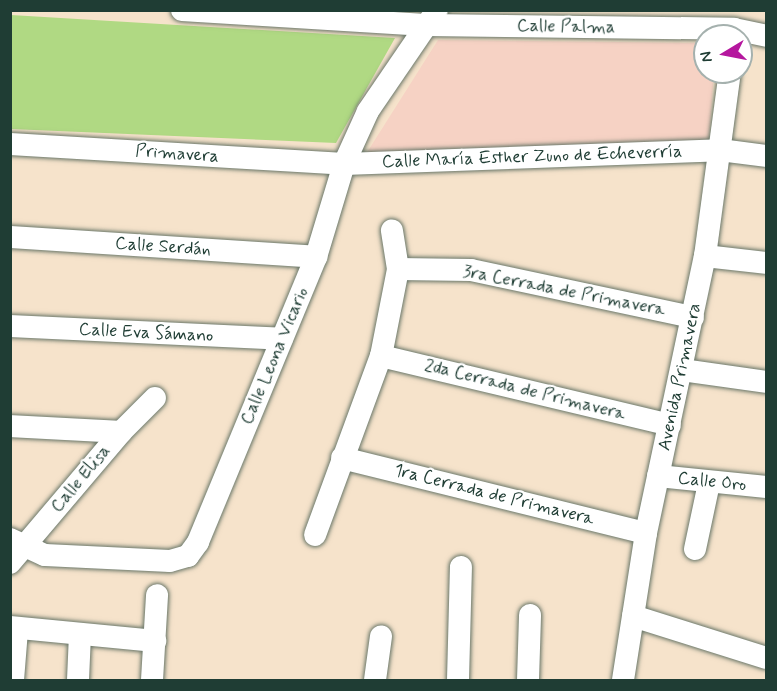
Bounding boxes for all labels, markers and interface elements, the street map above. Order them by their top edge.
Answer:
street label: Calle Palma [518,15,614,39]
north arrow [693,24,753,84]
text: N [695,50,718,64]
street label: Primavera [134,140,220,168]
street label: Calle María Esther Zuno de Echeverría [383,141,681,173]
street label: Calle Serdán [114,233,212,261]
street label: 3ra Cerrada de Primavera [461,261,667,321]
street label: Calle Leona Vicario [236,283,314,429]
street label: Avenida Primavera [654,302,706,452]
street label: Calle Eva Sámano [78,319,214,347]
street label: 2da Cerrada de Primavera [422,355,628,425]
street label: Calle Elisa [46,441,116,517]
street label: 1ra Cerrada de Primavera [392,460,596,530]
street label: Calle Oro [676,468,748,496]

